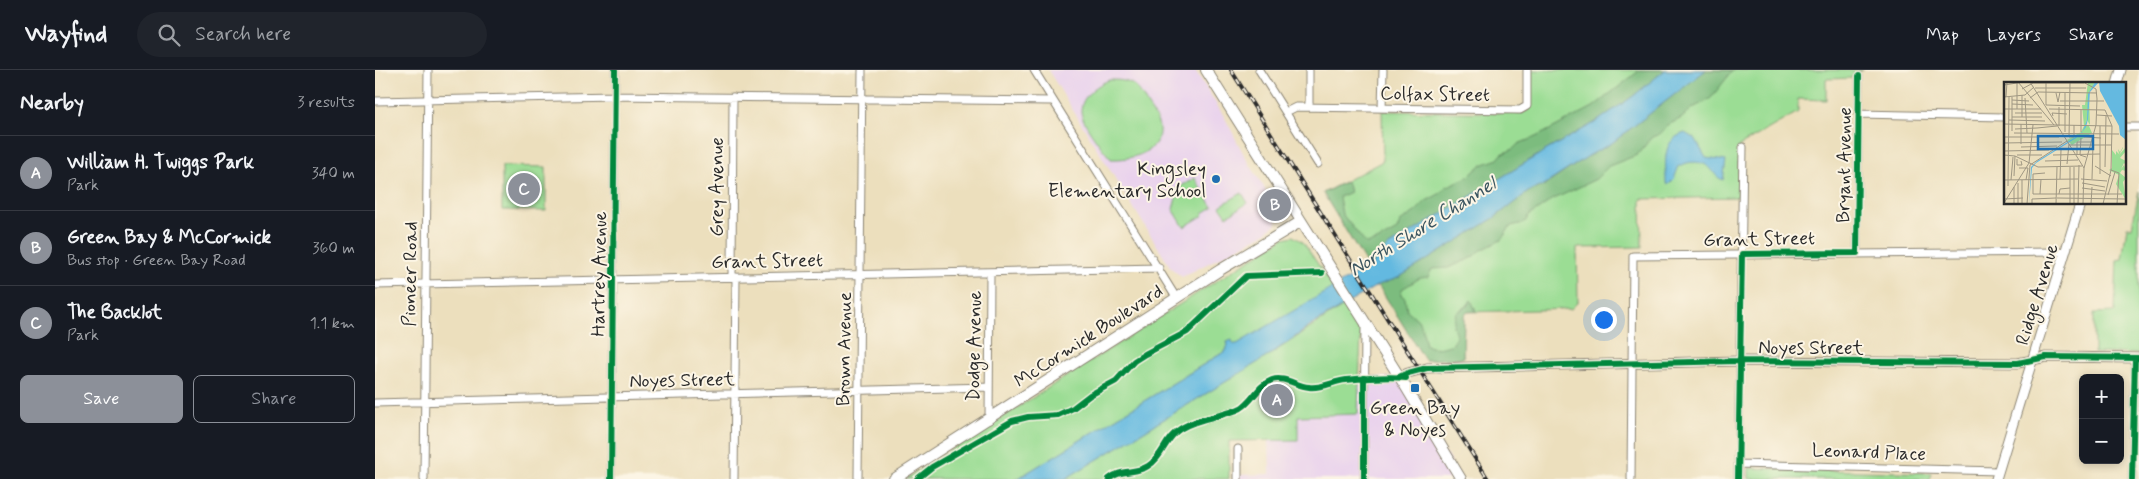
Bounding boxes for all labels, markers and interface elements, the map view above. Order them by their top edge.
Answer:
search box [137,12,487,57]
text: Wayfind [25,19,107,50]
icon: search [155,21,183,49]
text: Search here [195,22,291,47]
text: Map [1926,23,1959,47]
text: Layers [1987,23,2041,47]
text: Share [2069,23,2114,47]
street label: Colfax Street [1380,81,1490,108]
inset map [2004,82,2127,205]
text: Nearby [20,89,84,117]
text: 3 results [297,92,355,113]
street label: Bryant Avenue [1831,107,1858,223]
street label: Grey Avenue [705,137,730,237]
text: William H. Twiggs Park [67,150,254,175]
place label: Kingsley Elementary School [1048,157,1206,204]
text: A [31,163,41,184]
text: 340 m [311,163,355,184]
pin: C [508,170,540,208]
water label: North Shore Channel [1344,170,1504,283]
marker: Kingsley Elementary School [1210,173,1222,185]
text: Park [67,175,99,196]
pin: B [1259,186,1291,224]
street label: Hartrey Avenue [586,211,613,337]
street label: Pioneer Road [397,221,424,327]
text: Green Bay & McCormick [67,225,271,250]
street label: Grant Street [1703,226,1815,253]
text: B [31,238,41,259]
text: 360 m [312,238,355,259]
street label: Ridge Avenue [2010,241,2067,349]
street label: Grant Street [711,248,823,275]
text: Bus stop · Green Bay Road [67,250,246,271]
street label: McCormick Boulevard [1010,279,1168,394]
street label: Dodge Avenue [961,290,990,402]
street label: Brown Avenue [831,292,858,406]
text: The Backlot [67,300,162,325]
your location [1591,307,1617,333]
text: C [30,313,42,334]
text: 1.1 km [310,313,355,334]
text: Park [67,325,99,346]
street label: Noyes Street [1758,336,1864,361]
street label: Noyes Street [629,367,735,394]
map controls [2079,374,2124,464]
button: + [2079,374,2124,419]
button: Save [20,375,183,423]
button: Share [193,375,355,423]
pin: A [1261,381,1293,419]
marker: Green Bay & Noyes [1409,382,1421,394]
place label: Green Bay & Noyes [1370,396,1460,443]
button: − [2079,419,2124,464]
street label: Leonard Place [1812,438,1926,467]

